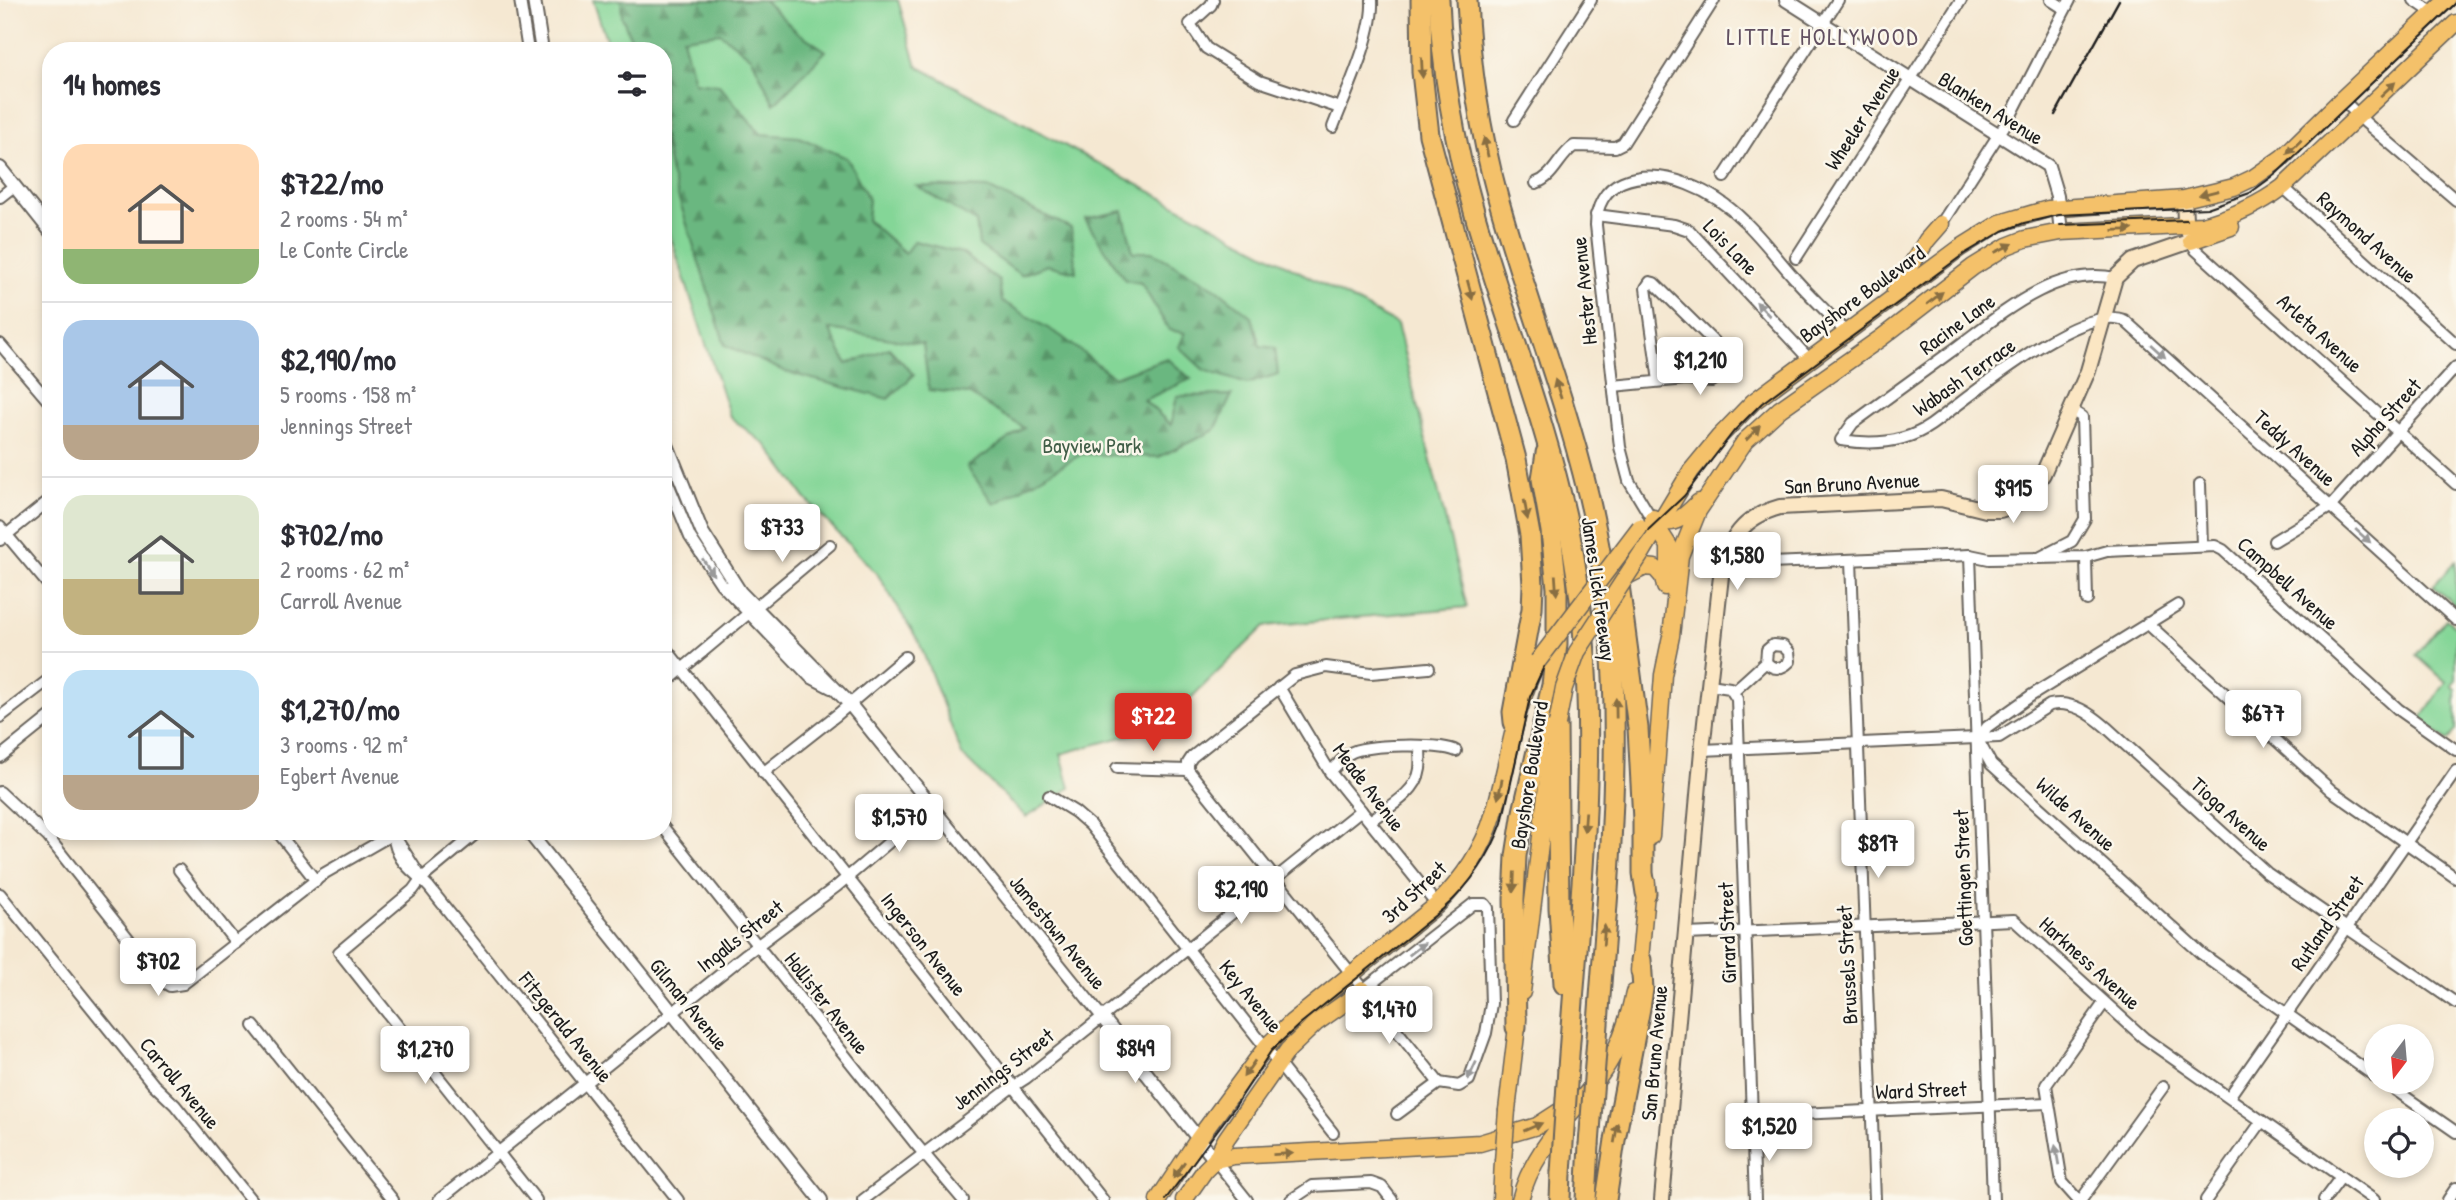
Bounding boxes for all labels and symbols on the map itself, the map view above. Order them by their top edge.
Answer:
district label: LITTLE HOLLYWOOD [1727,21,1920,52]
one-way arrow [1417,57,1428,79]
street label: Wheeler Avenue [1818,60,1906,176]
street label: Blanken Avenue [1933,64,2049,152]
one-way arrow [2379,81,2396,97]
one-way arrow [1481,136,1492,158]
one-way arrow [2286,139,2303,155]
street label: Raymond Avenue [2311,184,2423,290]
one-way arrow [2198,188,2220,199]
street label: Lois Lane [1697,213,1765,281]
one-way arrow [2113,224,2135,235]
street label: Hester Avenue [1564,236,1604,346]
street label: Bayshore Boulevard [1793,239,1931,349]
one-way arrow [1994,242,2014,254]
one-way arrow [1465,280,1475,301]
street label: Racine Lane [1913,287,2001,361]
street label: Arleta Avenue [2271,287,2369,379]
one-way arrow [1925,291,1943,306]
one-way arrow [1755,300,1771,318]
street label: Wabash Terrace [1907,331,2021,423]
pin: $1,210 [1643,338,1757,397]
one-way arrow [2149,343,2167,359]
street label: Alpha Street [2342,371,2428,462]
one-way arrow [1552,379,1563,400]
street label: Teddy Avenue [2248,403,2342,493]
one-way arrow [1744,425,1760,442]
park label: Bayview Park [1043,431,1142,460]
street label: San Bruno Avenue [1784,465,1920,501]
pin: $915 [1972,466,2054,525]
one-way arrow [1521,499,1532,521]
pin: $733 [741,504,823,564]
street label: James Lick Freeway [1575,515,1623,663]
one-way arrow [2355,528,2372,544]
street label: Campbell Avenue [2231,530,2345,636]
pin: $1,580 [1680,532,1794,592]
one-way arrow [701,557,714,576]
one-way arrow [1551,574,1562,596]
pin: $677 [2222,690,2304,750]
pin: $722 [1112,694,1194,753]
one-way arrow [1610,697,1621,719]
street label: Bayshore Boulevard [1503,699,1555,851]
street label: Meade Avenue [1326,737,1412,837]
street label: Wilde Avenue [2030,770,2122,858]
street label: Tioga Avenue [2185,770,2277,858]
one-way arrow [1494,778,1505,800]
pin: $1,570 [842,794,956,854]
street label: Goettingen Street [1946,809,1980,947]
one-way arrow [1579,811,1590,833]
pin: $817 [1837,820,1919,880]
street label: 3rd Street [1375,854,1453,930]
pin: $2,190 [1184,866,1298,926]
street label: Jamestown Avenue [1003,869,1113,995]
street label: Rutland Street [2283,869,2371,977]
one-way arrow [1509,871,1520,893]
street label: Girard Street [1711,881,1743,984]
street label: Ingerson Avenue [874,886,974,1002]
street label: Ingalls Street [691,892,790,979]
street label: Brussels Street [1829,904,1865,1025]
street label: Harkness Avenue [2033,910,2147,1016]
one-way arrow [1599,924,1610,946]
pin: $702 [117,939,199,998]
one-way arrow [1409,942,1426,957]
street label: Hollister Avenue [778,946,876,1060]
street label: Gilman Avenue [643,952,735,1056]
street label: Key Avenue [1213,953,1289,1039]
street label: Fitzgerald Avenue [512,965,620,1088]
street label: San Bruno Avenue [1634,984,1674,1122]
pin: $1,470 [1332,986,1446,1046]
street label: Jennings Street [946,1021,1060,1117]
north arrow [2364,1024,2434,1094]
pin: $1,270 [368,1026,482,1086]
pin: $849 [1094,1026,1176,1085]
street label: Carroll Avenue [133,1031,227,1135]
one-way arrow [1242,1060,1256,1078]
one-way arrow [1466,1061,1477,1081]
street label: Ward Street [1875,1074,1968,1106]
pin: $1,520 [1712,1104,1826,1163]
one-way arrow [1522,1121,1543,1132]
one-way arrow [1611,1121,1622,1143]
one-way arrow [2051,1144,2062,1166]
one-way arrow [1273,1148,1295,1159]
one-way arrow [1173,1160,1186,1179]

